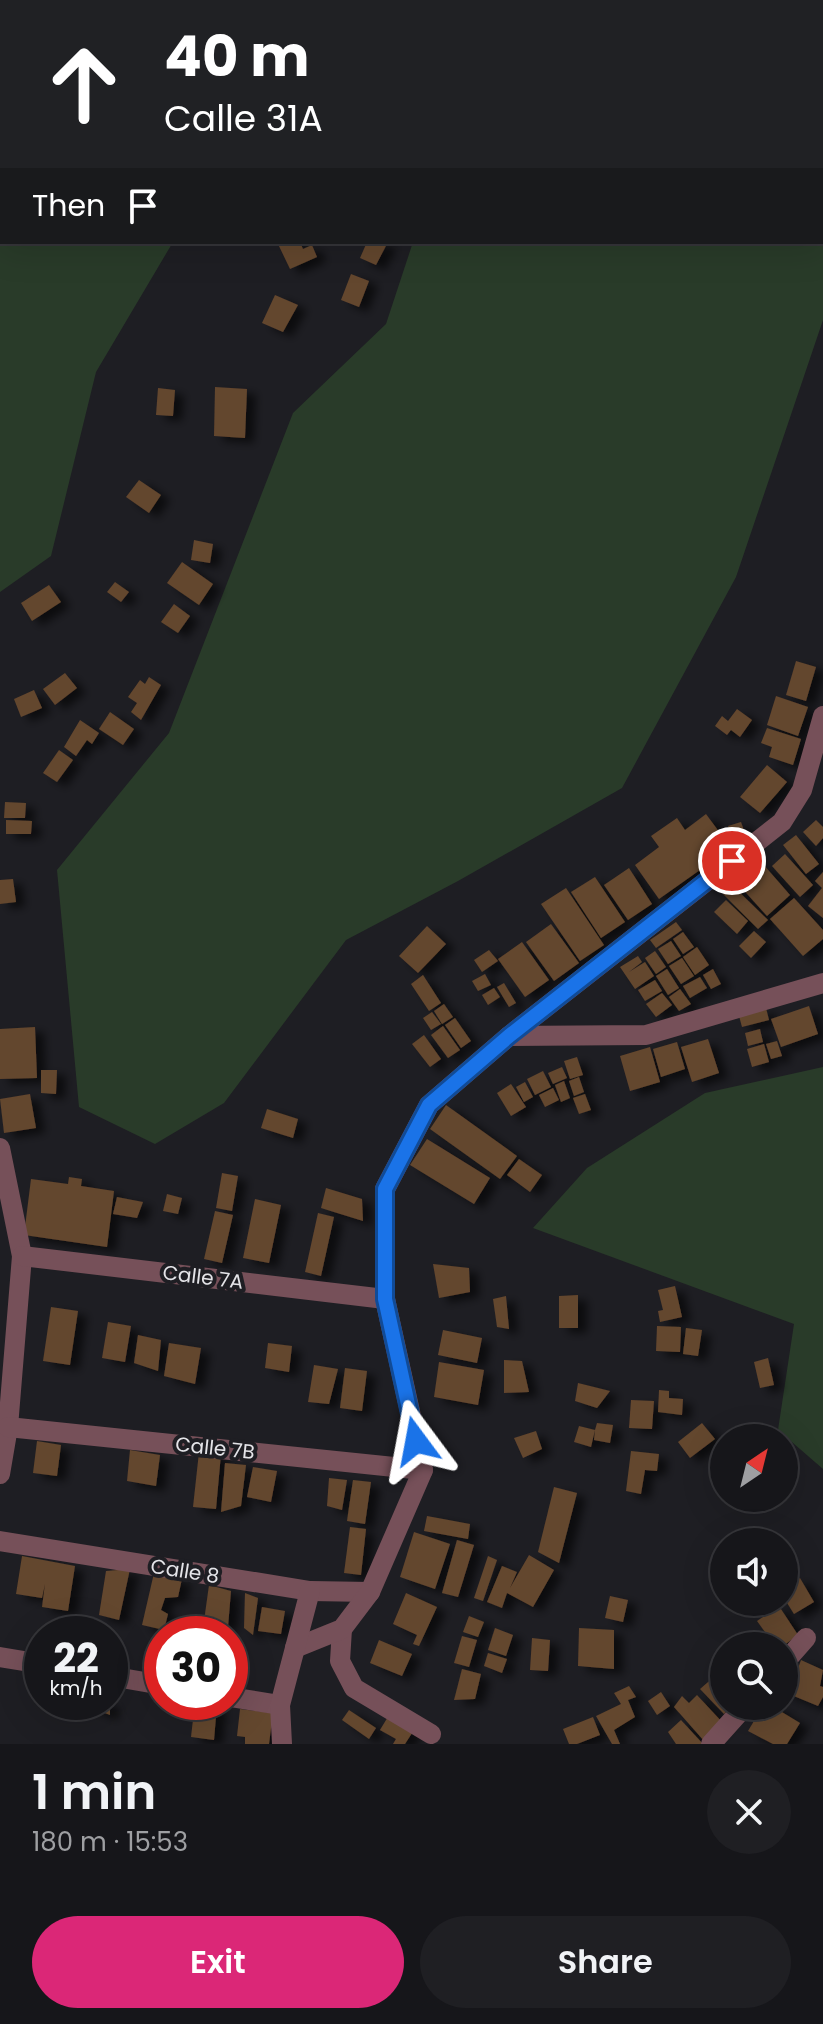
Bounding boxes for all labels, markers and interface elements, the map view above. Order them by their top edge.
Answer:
text: 40 m [164,17,310,96]
icon: ahead [32,32,136,136]
text: Calle 31A [164,93,323,144]
text: Then [32,184,105,227]
icon: arrive [121,184,165,228]
pin [698,827,766,895]
icon: arrive [710,839,754,883]
street label: Calle 7A [161,1258,245,1296]
position arrow [374,1399,458,1483]
north arrow [710,1424,798,1512]
map controls [710,1424,798,1720]
street label: Calle 7B [174,1430,256,1466]
button: sound [710,1528,798,1616]
street label: Calle 8 [149,1552,221,1590]
speed limit sign: 30 [144,1616,248,1720]
text: 22 [53,1630,99,1686]
button: search [710,1632,798,1720]
text: km/h [49,1674,103,1702]
text: 1 min [32,1759,156,1826]
button: close [707,1770,791,1854]
text: 180 m · 15:53 [32,1824,188,1860]
button: Exit [32,1916,404,2008]
button: Share [420,1916,791,2008]

